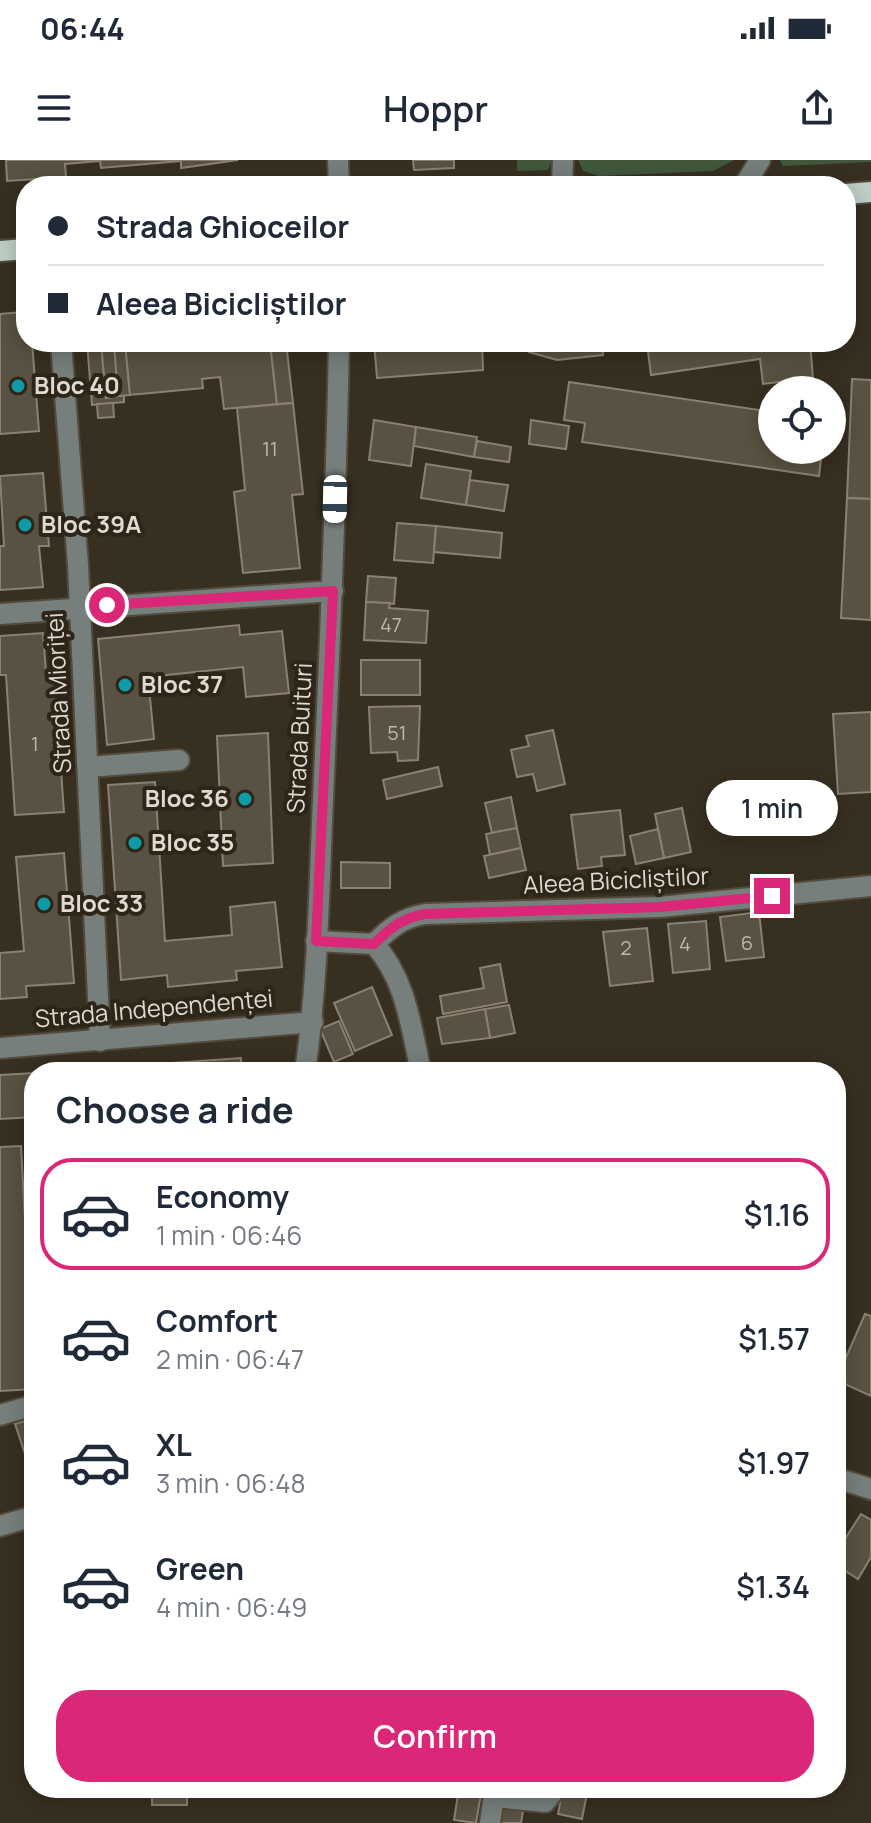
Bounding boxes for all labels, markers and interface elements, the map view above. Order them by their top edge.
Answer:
text: 06:44 [40,8,125,49]
text: Hoppr [383,84,488,133]
icon: menu [32,86,76,130]
icon: share [795,86,839,130]
text: Strada Ghioceilor [96,206,349,247]
text: Aleea Bicicliștilor [96,283,346,324]
place label: Bloc 40 [34,368,120,401]
map controls [758,376,846,464]
button: locate [758,376,846,464]
marker: Bloc 40 [9,377,27,395]
house number: 11 [262,435,278,462]
car [323,475,347,523]
place label: Bloc 39A [41,507,141,540]
marker: Bloc 39A [16,516,34,534]
route start [89,587,125,623]
house number: 47 [380,611,402,638]
street label: Strada Mioriței [37,612,78,774]
street label: Strada Buituri [278,662,319,814]
place label: Bloc 37 [141,667,223,700]
marker: Bloc 37 [116,676,134,694]
house number: 51 [387,719,407,746]
house number: 1 [31,730,39,757]
callout: 1 min [706,780,838,836]
place label: Bloc 36 [145,781,229,814]
marker: Bloc 36 [236,790,254,808]
text: 1 min [741,790,803,826]
place label: Bloc 35 [151,825,234,858]
marker: Bloc 35 [126,834,144,852]
street label: Aleea Bicicliștilor [522,858,710,901]
route end [754,878,790,914]
place label: Bloc 33 [60,886,143,919]
marker: Bloc 33 [35,895,53,913]
house number: 6 [741,929,753,956]
house number: 4 [679,930,691,957]
house number: 2 [620,934,632,961]
street label: Strada Independenței [33,981,274,1034]
text: Choose a ride [56,1085,294,1134]
text: Economy [156,1176,289,1217]
icon: car [60,1178,132,1250]
text: $1.16 [744,1194,810,1235]
text: 1 min · 06:46 [156,1217,302,1253]
text: Comfort [156,1300,278,1341]
icon: car [60,1302,132,1374]
text: $1.57 [738,1318,810,1359]
text: 2 min · 06:47 [156,1341,304,1377]
text: XL [156,1424,192,1465]
icon: car [60,1426,132,1498]
text: $1.97 [737,1442,810,1483]
text: 3 min · 06:48 [156,1465,306,1501]
text: Green [156,1548,244,1589]
icon: car [60,1550,132,1622]
text: $1.34 [736,1566,810,1607]
text: 4 min · 06:49 [156,1589,307,1625]
button: Confirm [56,1690,814,1782]

